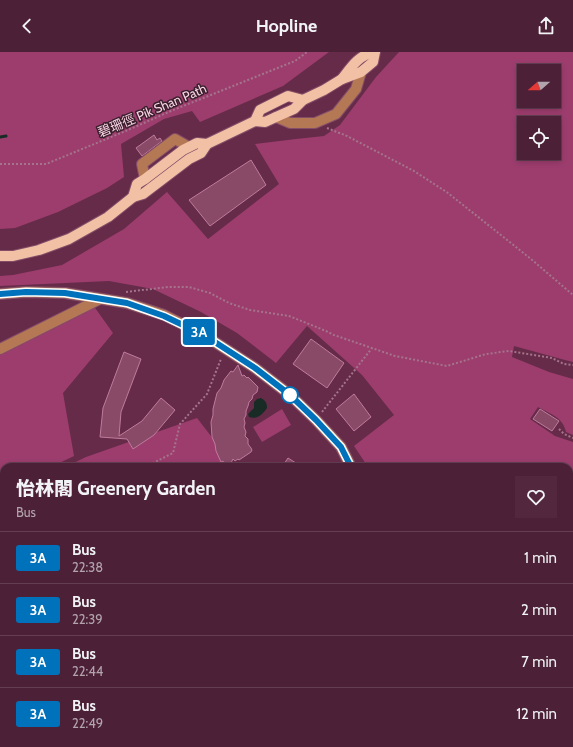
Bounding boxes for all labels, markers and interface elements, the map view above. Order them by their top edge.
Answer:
icon: back [16,15,38,37]
text: Hopline [256,15,317,37]
icon: share [535,15,557,37]
north arrow [517,64,561,108]
map controls [517,64,561,160]
street label: 碧珊徑 Pik Shan Path [95,80,209,140]
button: locate [517,116,561,160]
line badge: 3A [181,319,217,345]
text: 3A [191,323,207,341]
unlabelled marker [281,386,299,404]
button: heart [515,476,557,518]
text: 怡林閣 Greenery Garden [16,477,216,500]
text: Bus [16,504,36,520]
text: Bus [72,541,96,559]
text: 3A [30,549,46,567]
text: 1 min [524,549,557,567]
text: 22:38 [72,559,103,575]
text: Bus [72,593,96,611]
text: 3A [30,601,46,619]
text: 2 min [521,601,557,619]
text: 22:39 [72,611,103,627]
text: Bus [72,645,96,663]
text: 3A [30,653,46,671]
text: 7 min [521,653,557,671]
text: 22:44 [72,663,103,679]
text: Bus [72,697,96,715]
text: 3A [30,705,46,723]
text: 12 min [516,705,557,723]
text: 22:49 [72,715,103,731]

